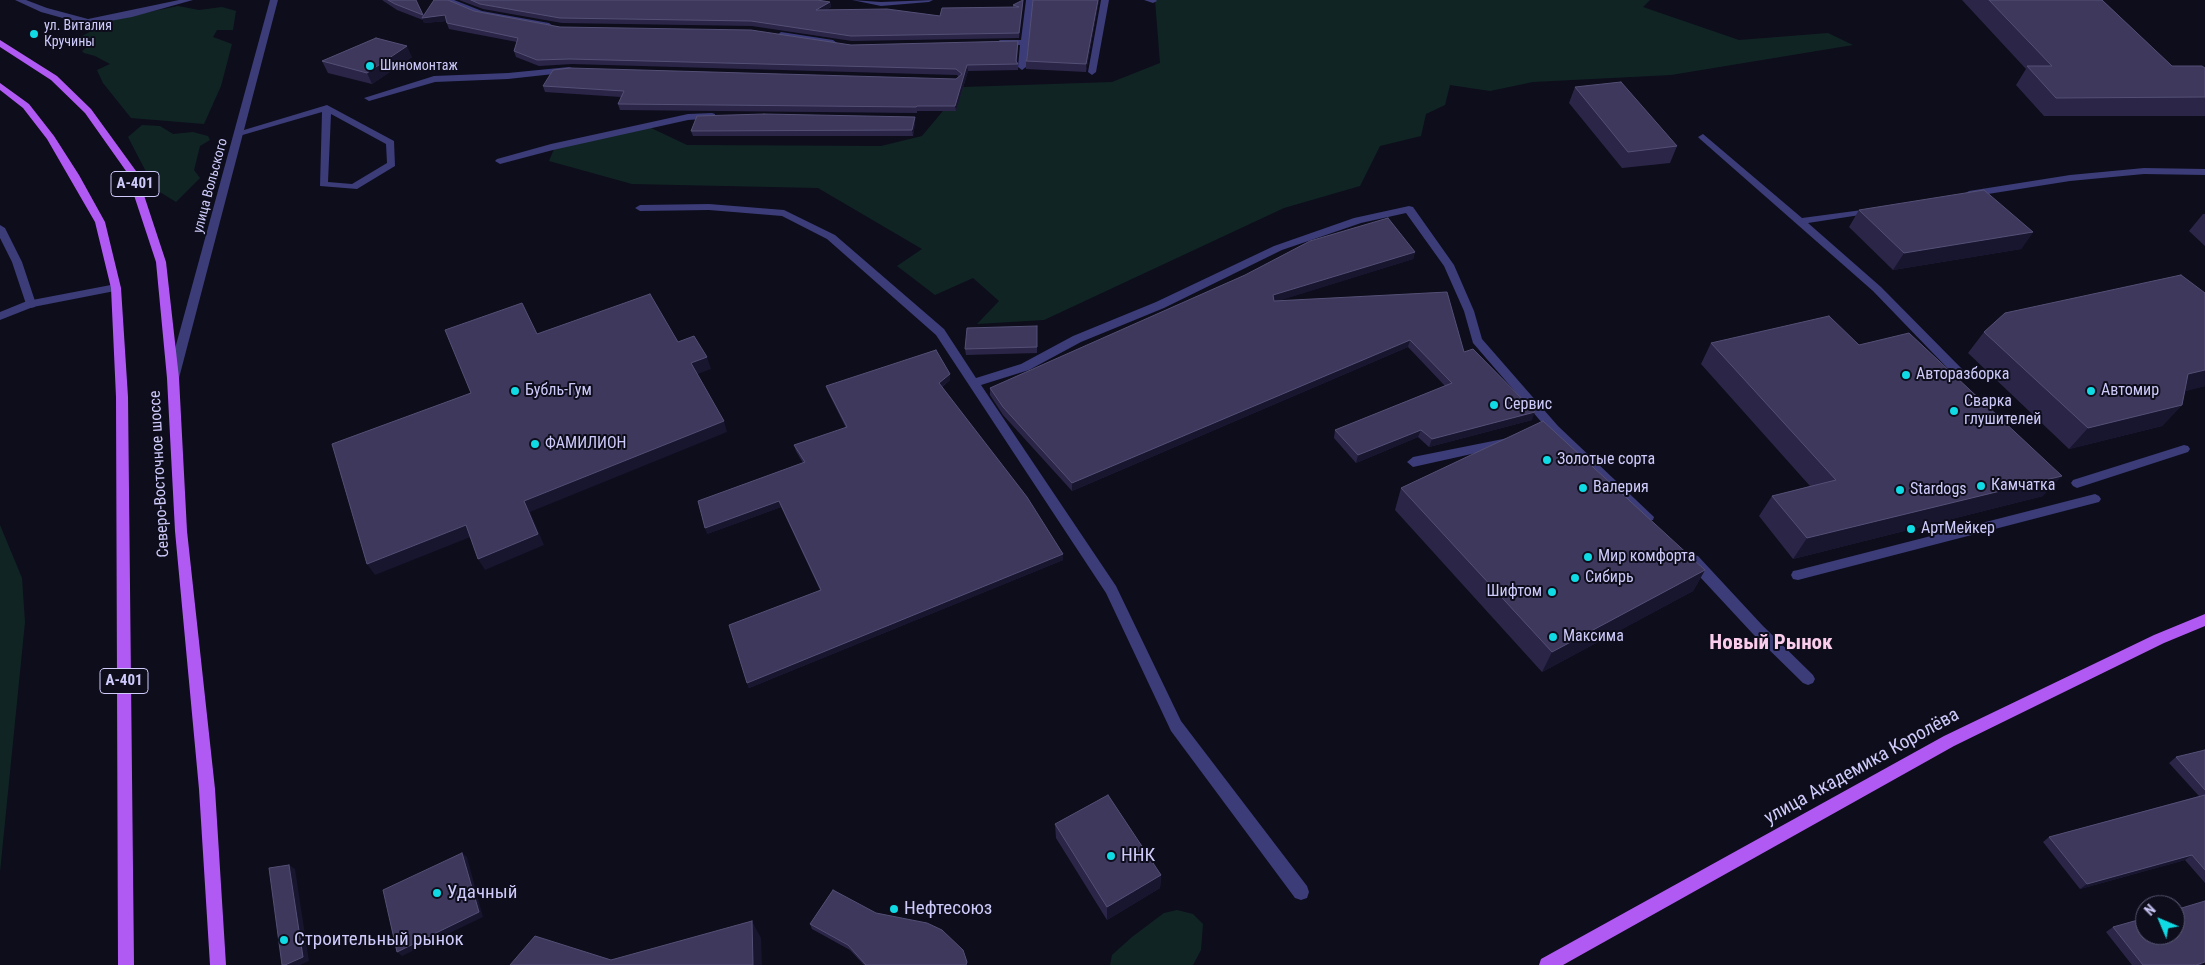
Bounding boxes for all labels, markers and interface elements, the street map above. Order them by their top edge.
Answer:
place label: ул. Виталия Кручины [44,18,112,50]
marker: ул. Виталия Кручины [28,28,40,40]
place label: Шиномонтаж [380,58,458,74]
marker: Шиномонтаж [364,60,376,72]
street label: улица Вольского [190,137,232,235]
road number: А-401 [111,172,159,196]
place label: Авторазборка [1916,365,2009,385]
marker: Авторазборка [1900,369,1912,381]
place label: Бубль-Гум [525,381,592,401]
place label: Автомир [2101,381,2159,401]
marker: Бубль-Гум [509,385,521,397]
marker: Автомир [2085,385,2097,397]
street label: Северо-Восточное шоссе [146,390,174,558]
place label: Сварка глушителей [1964,392,2041,430]
place label: Сервис [1504,395,1552,415]
marker: Сервис [1488,399,1500,411]
marker: Сварка глушителей [1948,405,1960,417]
place label: ФАМИЛИОН [545,434,626,454]
marker: ФАМИЛИОН [529,438,541,450]
place label: Золотые сорта [1557,450,1655,470]
marker: Золотые сорта [1541,454,1553,466]
place label: Камчатка [1991,476,2055,496]
place label: Валерия [1593,478,1649,498]
place label: Stardogs [1910,480,1967,500]
marker: Камчатка [1975,480,1987,492]
marker: Валерия [1577,482,1589,494]
marker: Stardogs [1894,484,1906,496]
place label: АртМейкер [1921,519,1995,539]
marker: АртМейкер [1905,523,1917,535]
place label: Мир комфорта [1598,547,1695,567]
marker: Мир комфорта [1582,551,1594,563]
place label: Сибирь [1585,568,1634,588]
marker: Сибирь [1569,572,1581,584]
place label: Шифтом [1487,582,1542,602]
marker: Шифтом [1546,586,1558,598]
place label: Максима [1563,627,1624,647]
marker: Максима [1547,631,1559,643]
district label: Новый Рынок [1709,631,1833,657]
road number: А-401 [100,668,148,694]
street label: улица Академика Королёва [1761,704,1963,830]
place label: ННК [1121,845,1155,867]
marker: ННК [1105,850,1117,862]
place label: Удачный [447,882,517,904]
marker: Удачный [431,887,443,899]
north arrow [2135,895,2185,945]
place label: Нефтесоюз [904,898,992,920]
text: N [2141,901,2159,919]
marker: Нефтесоюз [888,903,900,915]
place label: Строительный рынок [294,929,464,951]
marker: Строительный рынок [278,934,290,946]

